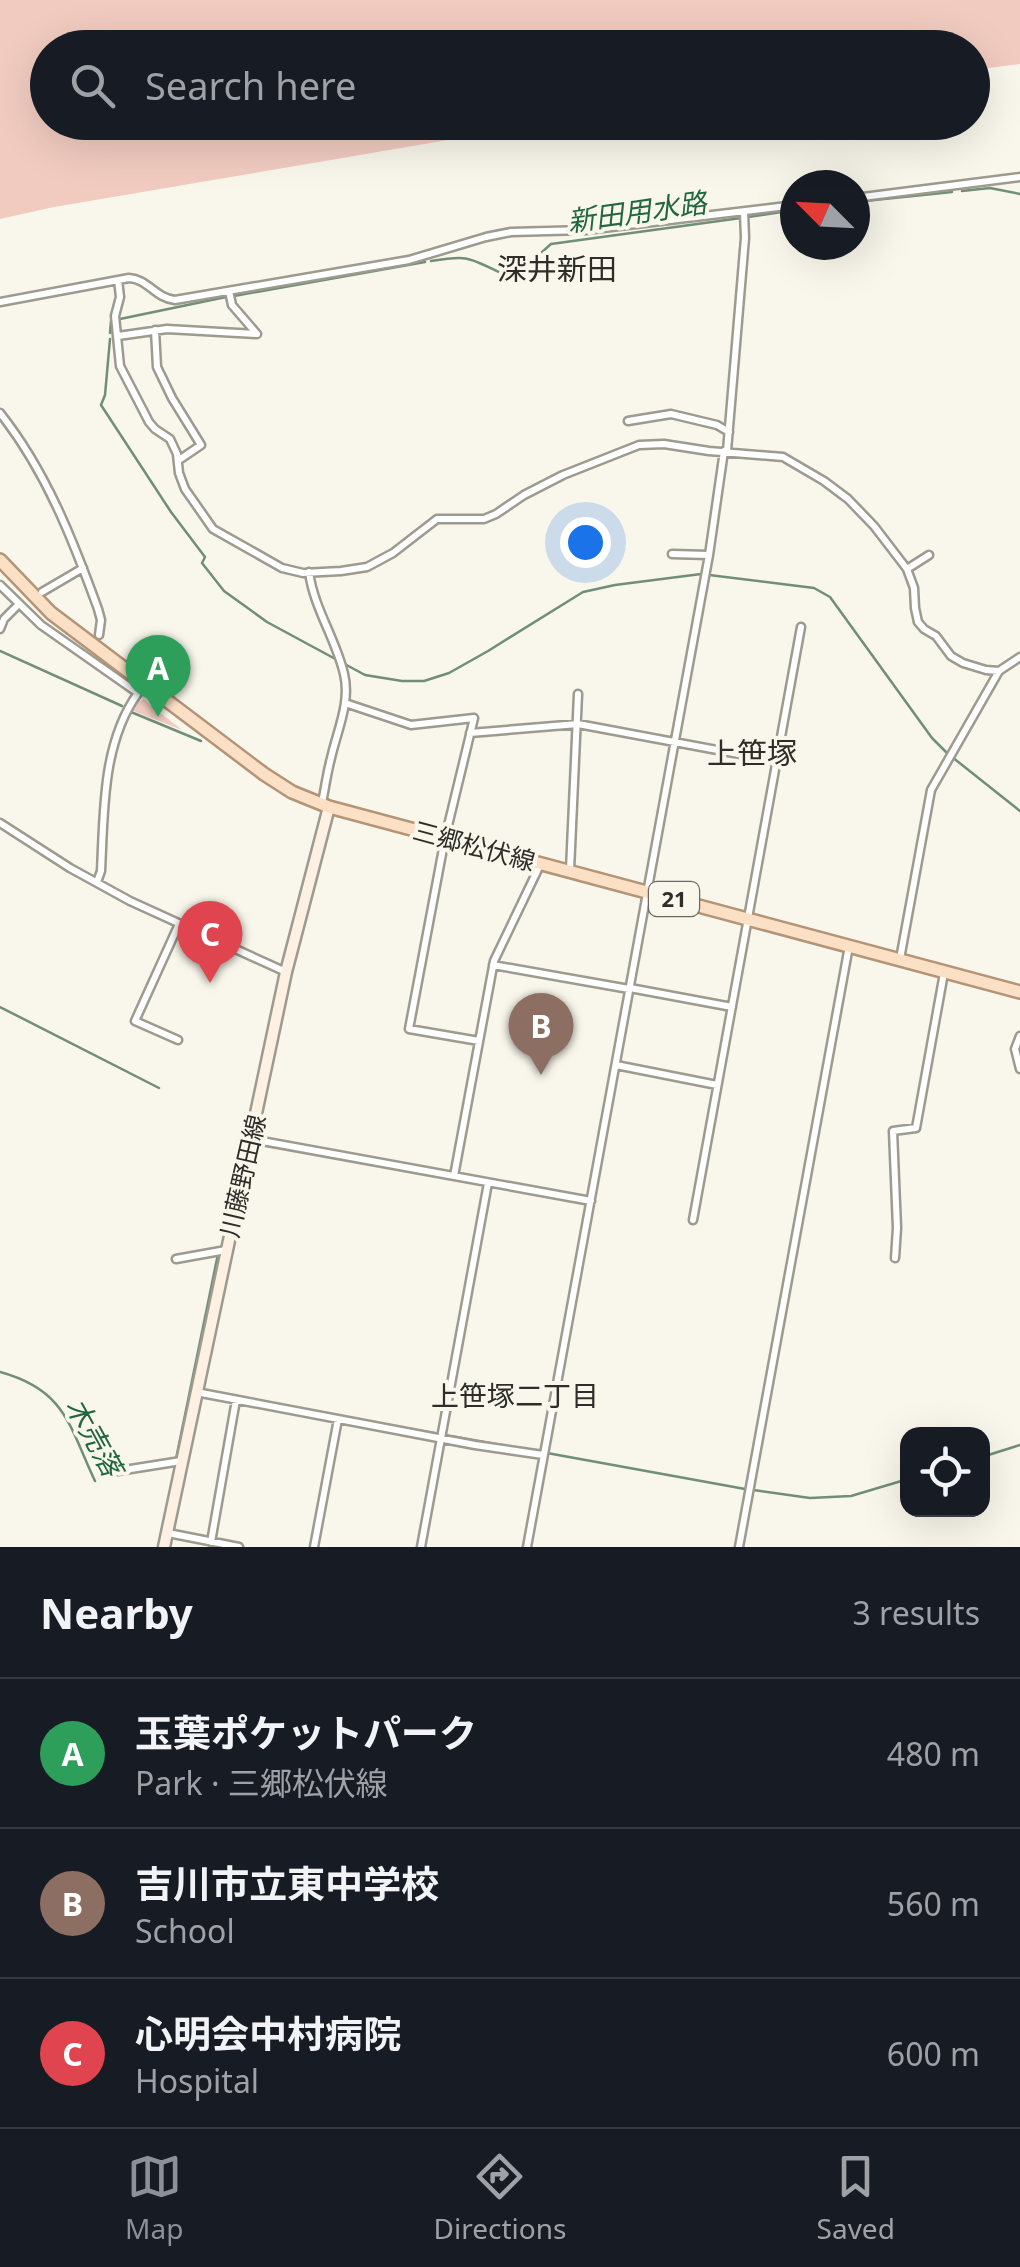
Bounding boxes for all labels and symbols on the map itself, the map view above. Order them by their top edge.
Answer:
north arrow [780,170,870,260]
water label: 新田用水路 [565,182,711,240]
district label: 深井新田 [497,248,617,289]
your location [560,517,611,568]
pin: A [126,634,190,717]
district label: 上笹塚 [707,732,797,773]
street label: 三郷松伏線 [409,812,539,878]
road number: 21 [649,882,699,916]
pin: C [178,900,242,983]
pin: B [508,992,574,1075]
street label: 川藤野田線 [211,1111,273,1241]
district label: 上笹塚二丁目 [431,1376,599,1414]
water label: 木売落 [58,1391,134,1486]

